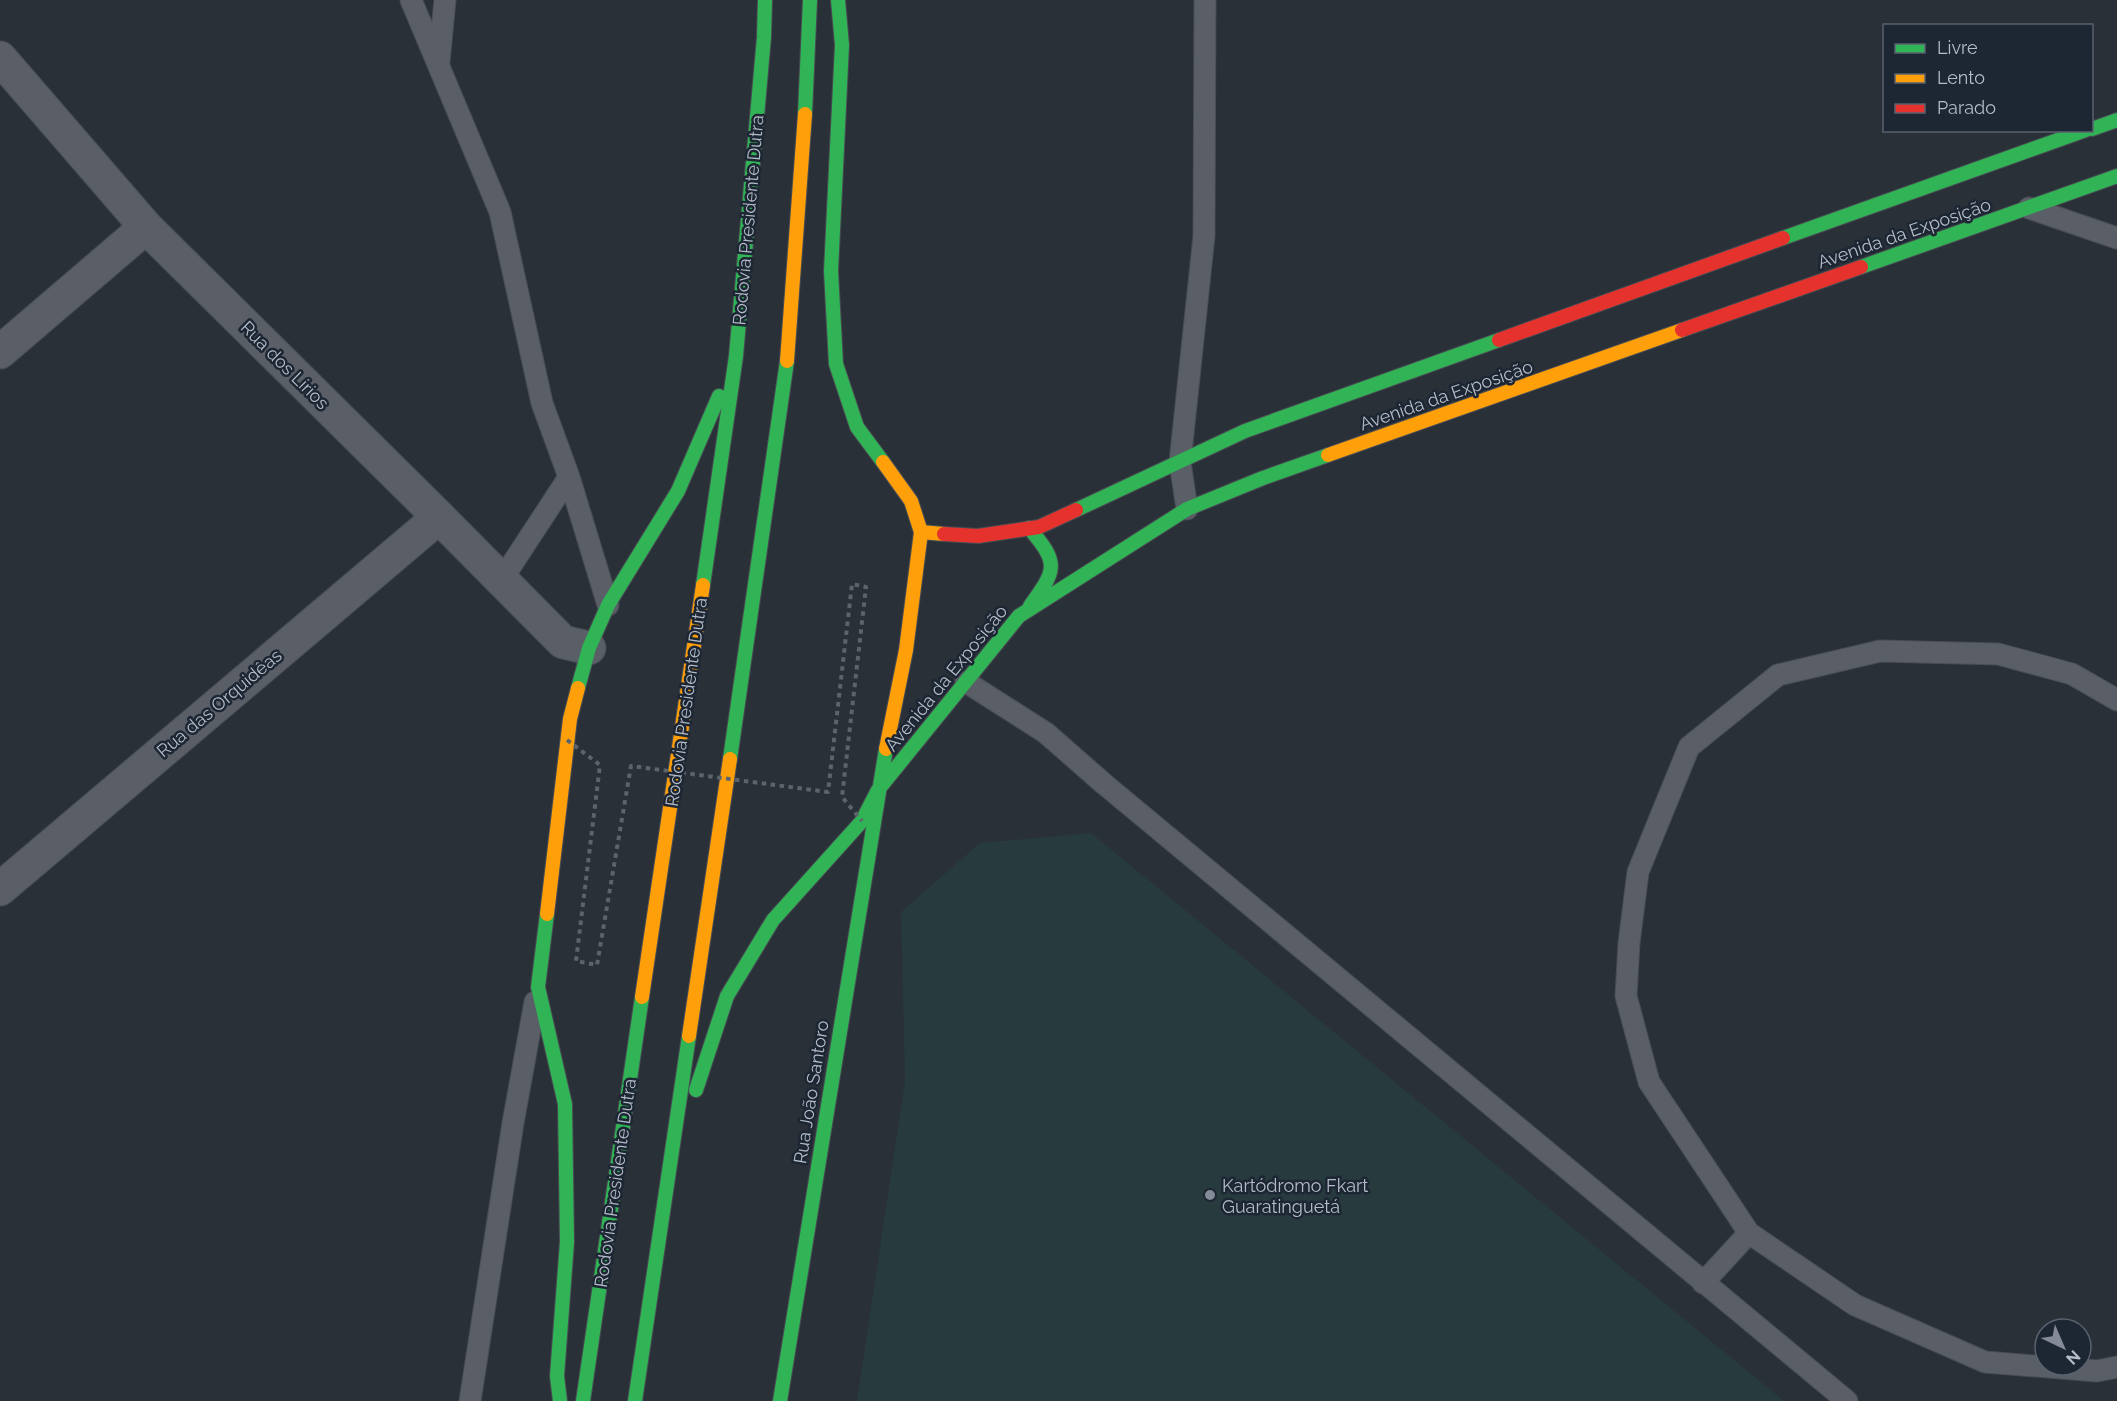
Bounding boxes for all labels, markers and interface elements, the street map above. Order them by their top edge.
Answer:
legend [1883,24,2093,132]
text: Livre [1937,37,1978,58]
text: Lento [1937,67,1985,88]
text: Parado [1937,97,1996,118]
street label: Rodovia Presidente Dutra [728,114,768,326]
street label: Avenida da Exposição [1815,193,1994,273]
street label: Rua dos Lírios [237,317,334,414]
street label: Avenida da Exposição [1357,355,1536,435]
street label: Rodovia Presidente Dutra [661,596,711,808]
street label: Avenida da Exposição [881,600,1012,755]
street label: Rua das Orquidêas [152,644,286,761]
street label: Rua João Santoro [789,1018,833,1165]
street label: Rodovia Presidente Dutra [590,1077,640,1289]
place label: Kartódromo Fkart Guaratinguetá [1222,1175,1368,1217]
marker: Kartódromo Fkart Guaratinguetá [1203,1188,1217,1202]
north arrow [2033,1317,2093,1377]
text: N [2062,1346,2084,1369]

